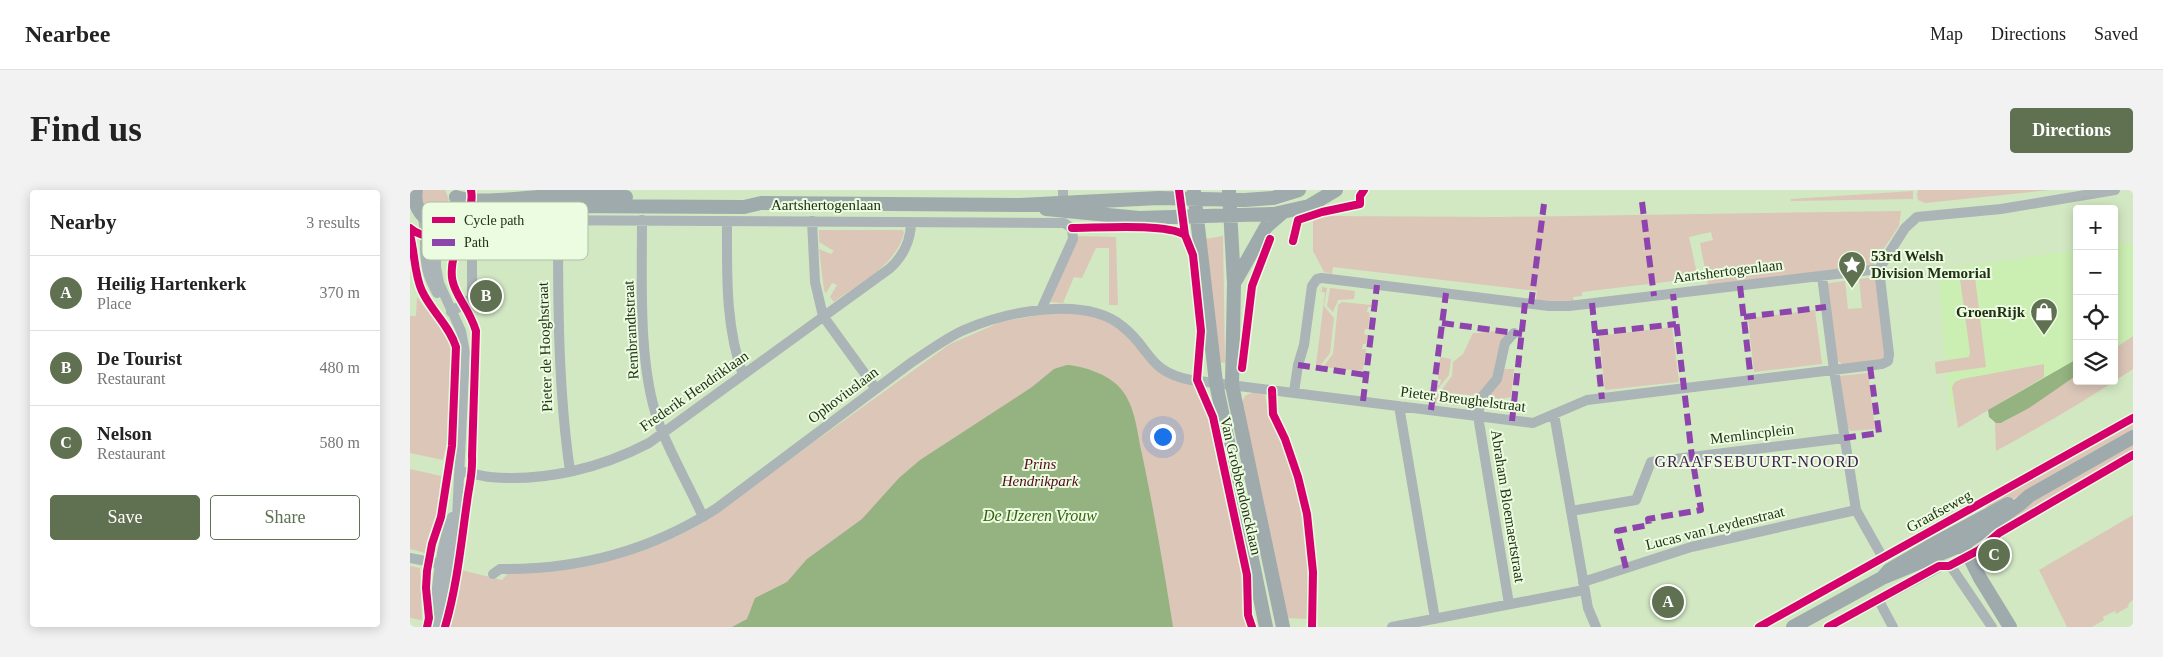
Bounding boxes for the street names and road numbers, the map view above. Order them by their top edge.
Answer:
street label: Aartshertogenlaan [771,197,881,213]
street label: Aartshertogenlaan [1672,256,1784,286]
street label: Rembrandtstraat [620,279,642,380]
street label: Pieter de Hooghstraat [535,281,555,412]
street label: Frederik Hendriklaan [637,347,752,434]
street label: Ophoviuslaan [805,363,881,426]
street label: Pieter Breughelstraat [1399,383,1527,415]
street label: Van Grobbendoncklaan [1217,415,1265,557]
street label: Memlincplein [1709,421,1795,447]
street label: Abraham Bloemaertstraat [1488,428,1528,584]
street label: Graafseweg [1904,486,1975,535]
street label: Lucas van Leydenstraat [1644,503,1787,553]

